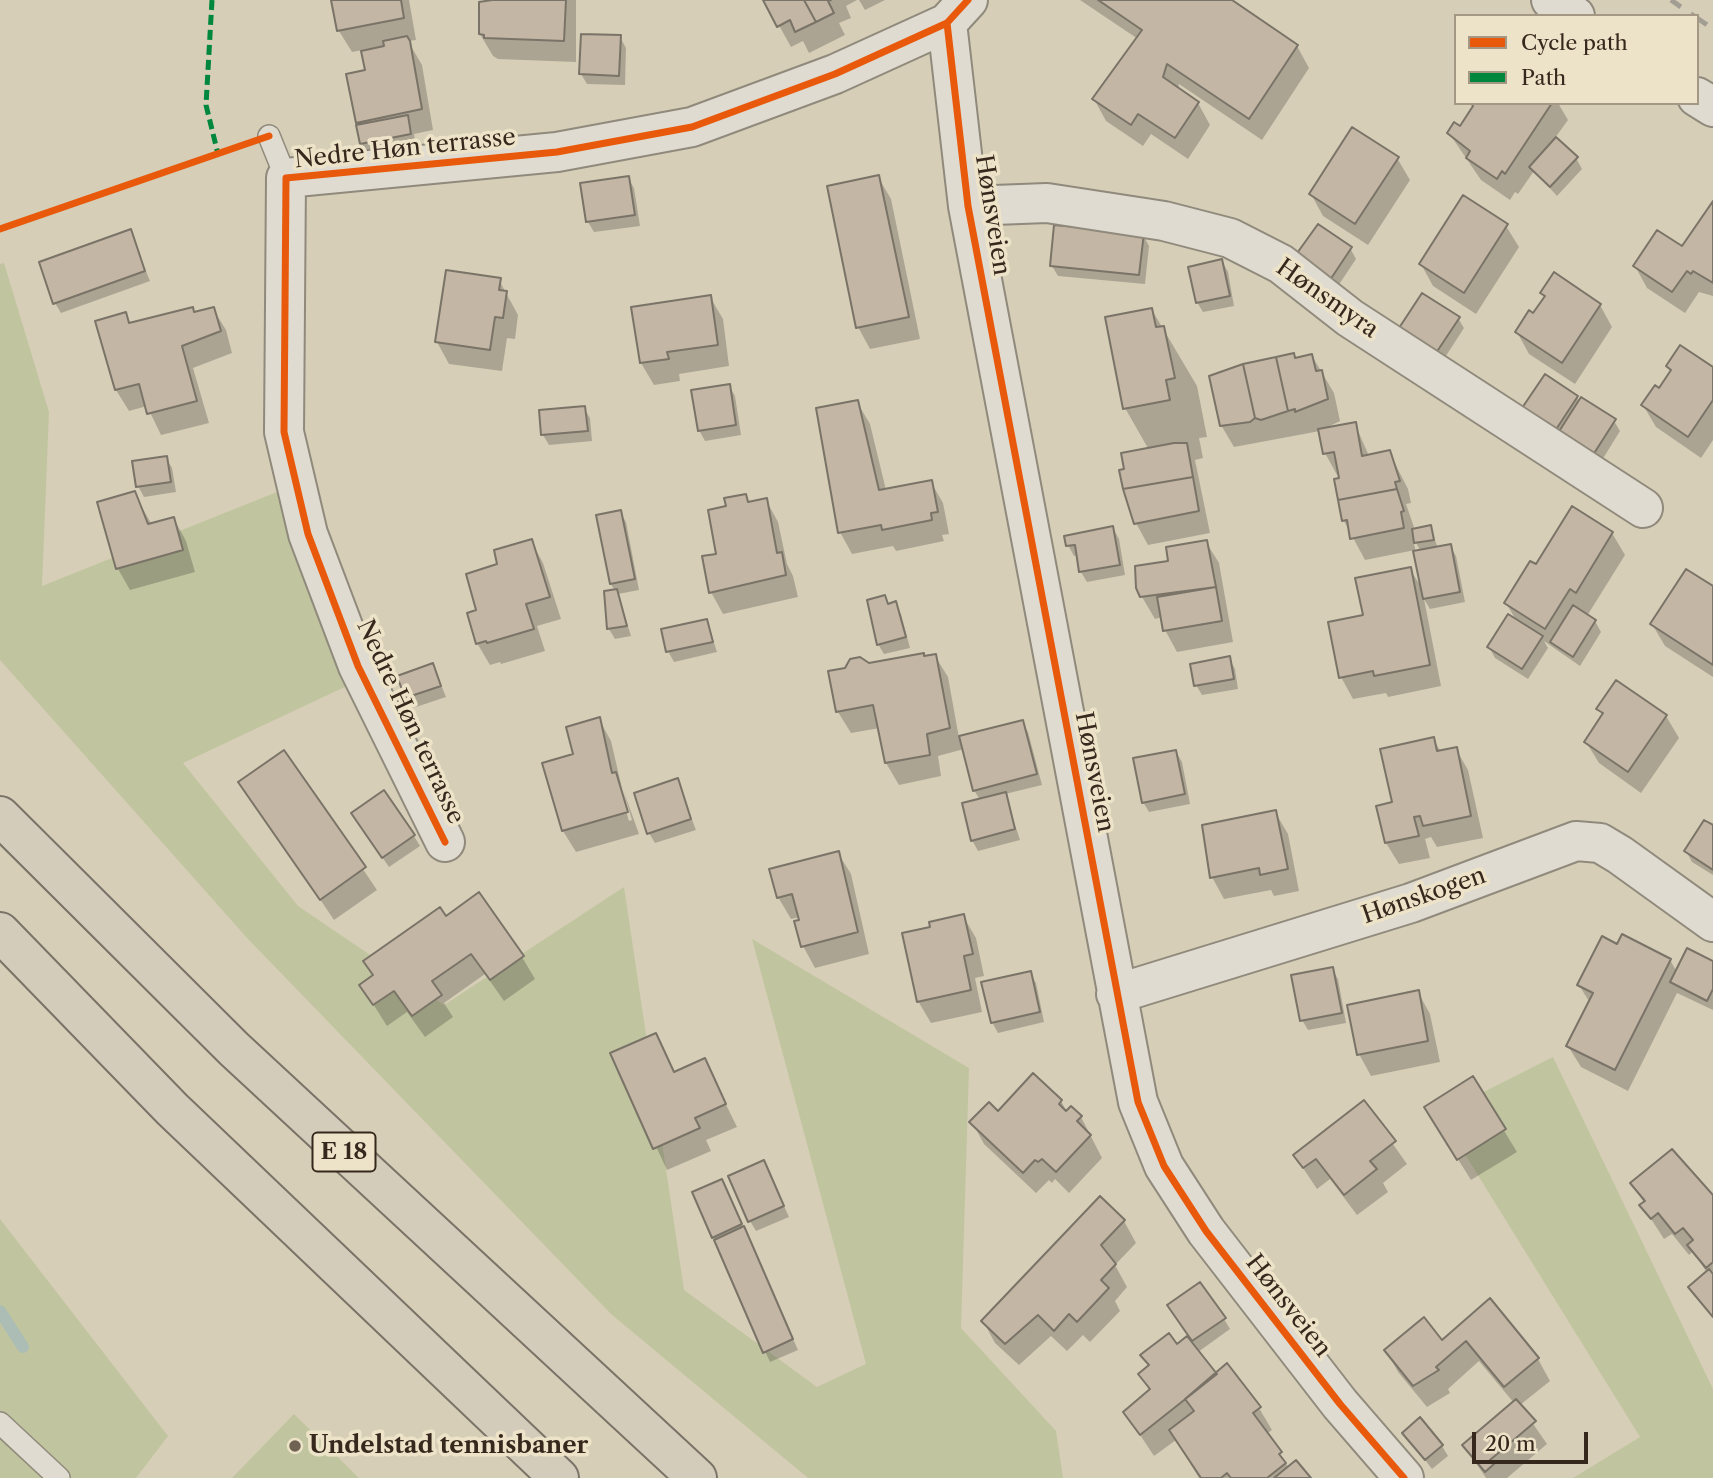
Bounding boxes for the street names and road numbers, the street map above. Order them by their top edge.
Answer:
street label: Nedre Høn terrasse [293,123,517,175]
street label: Hønsveien [968,153,1016,277]
street label: Hønsmyra [1270,253,1384,345]
street label: Nedre Høn terrasse [350,615,470,829]
street label: Hønsveien [1068,709,1120,835]
street label: Hønskogen [1358,861,1490,931]
road number: E 18 [312,1133,376,1172]
street label: Hønsveien [1239,1249,1337,1363]

